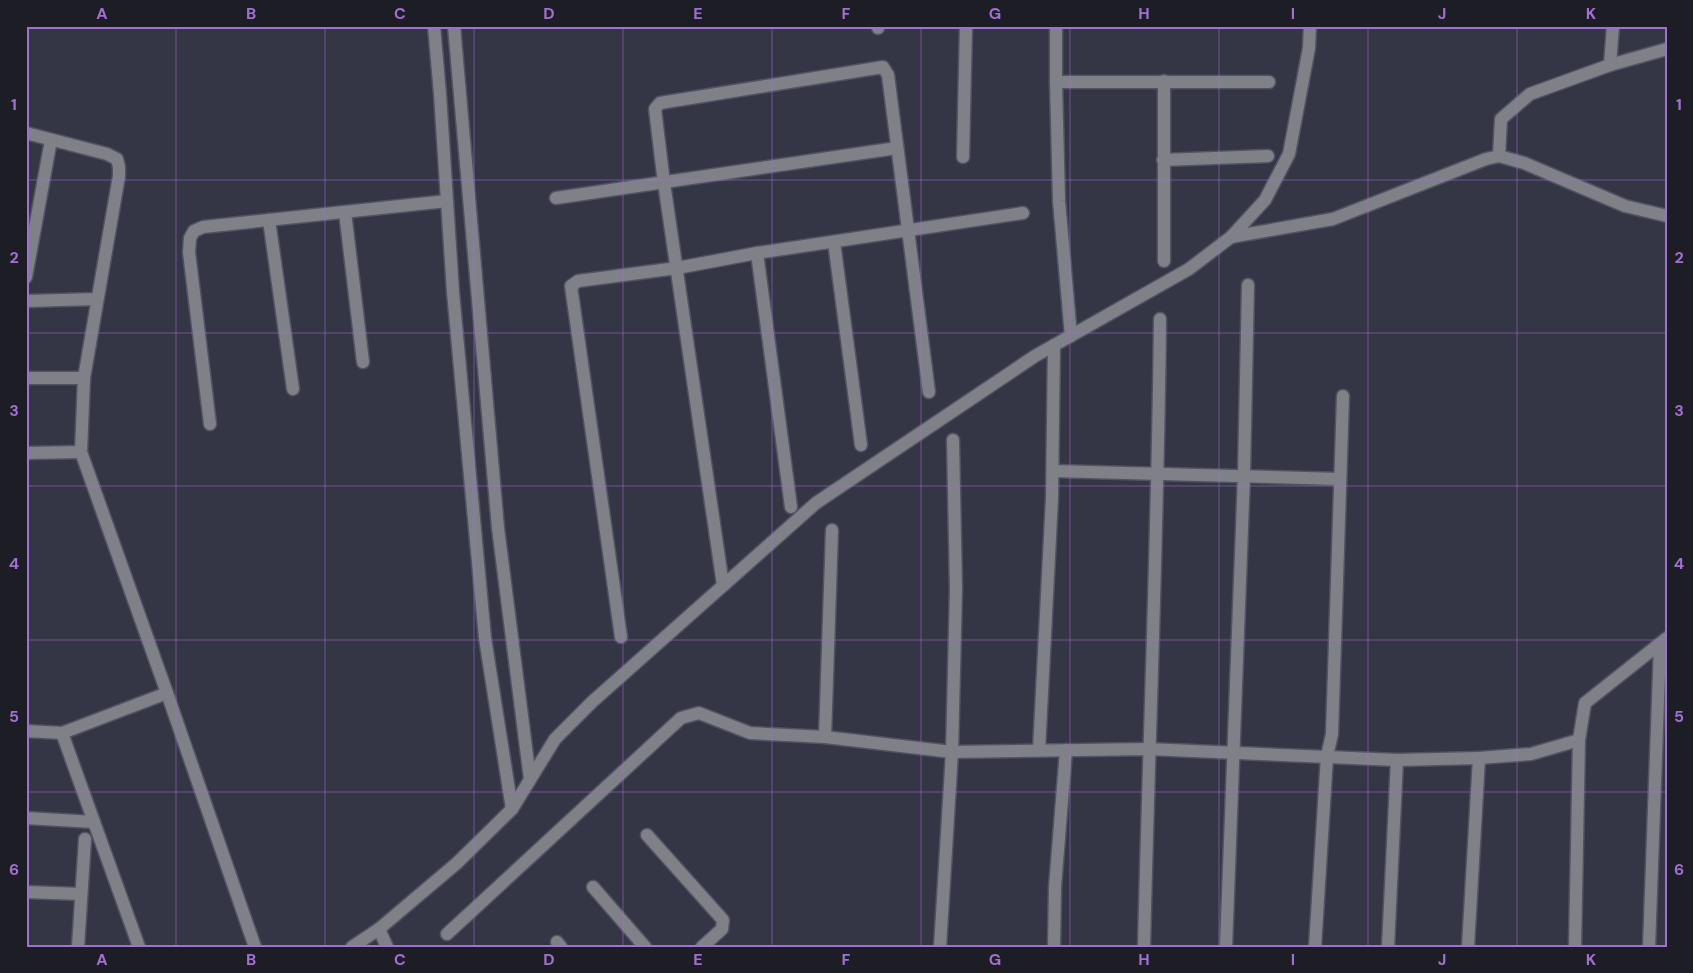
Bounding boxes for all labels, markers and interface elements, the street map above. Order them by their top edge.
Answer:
text: A [96,3,108,24]
text: B [246,3,256,24]
text: C [394,3,406,24]
text: D [543,3,555,24]
text: E [693,3,703,24]
text: F [842,3,851,24]
text: G [989,3,1001,24]
text: H [1138,3,1150,24]
text: I [1291,3,1295,24]
text: J [1438,3,1446,24]
text: K [1586,3,1597,24]
text: 1 [11,94,17,115]
text: 1 [1676,94,1682,115]
text: 2 [9,247,19,268]
text: 2 [1674,247,1684,268]
text: 3 [9,400,19,421]
text: 3 [1674,400,1684,421]
text: 4 [9,553,19,574]
text: 4 [1674,553,1684,574]
text: 5 [9,706,19,727]
text: 5 [1674,706,1684,727]
text: 6 [9,859,19,880]
text: 6 [1674,859,1684,880]
text: A [96,949,108,970]
text: B [246,949,256,970]
text: C [394,949,406,970]
text: D [543,949,555,970]
text: E [693,949,703,970]
text: F [842,949,851,970]
text: G [989,949,1001,970]
text: H [1138,949,1150,970]
text: I [1291,949,1295,970]
text: J [1438,949,1446,970]
text: K [1586,949,1597,970]

